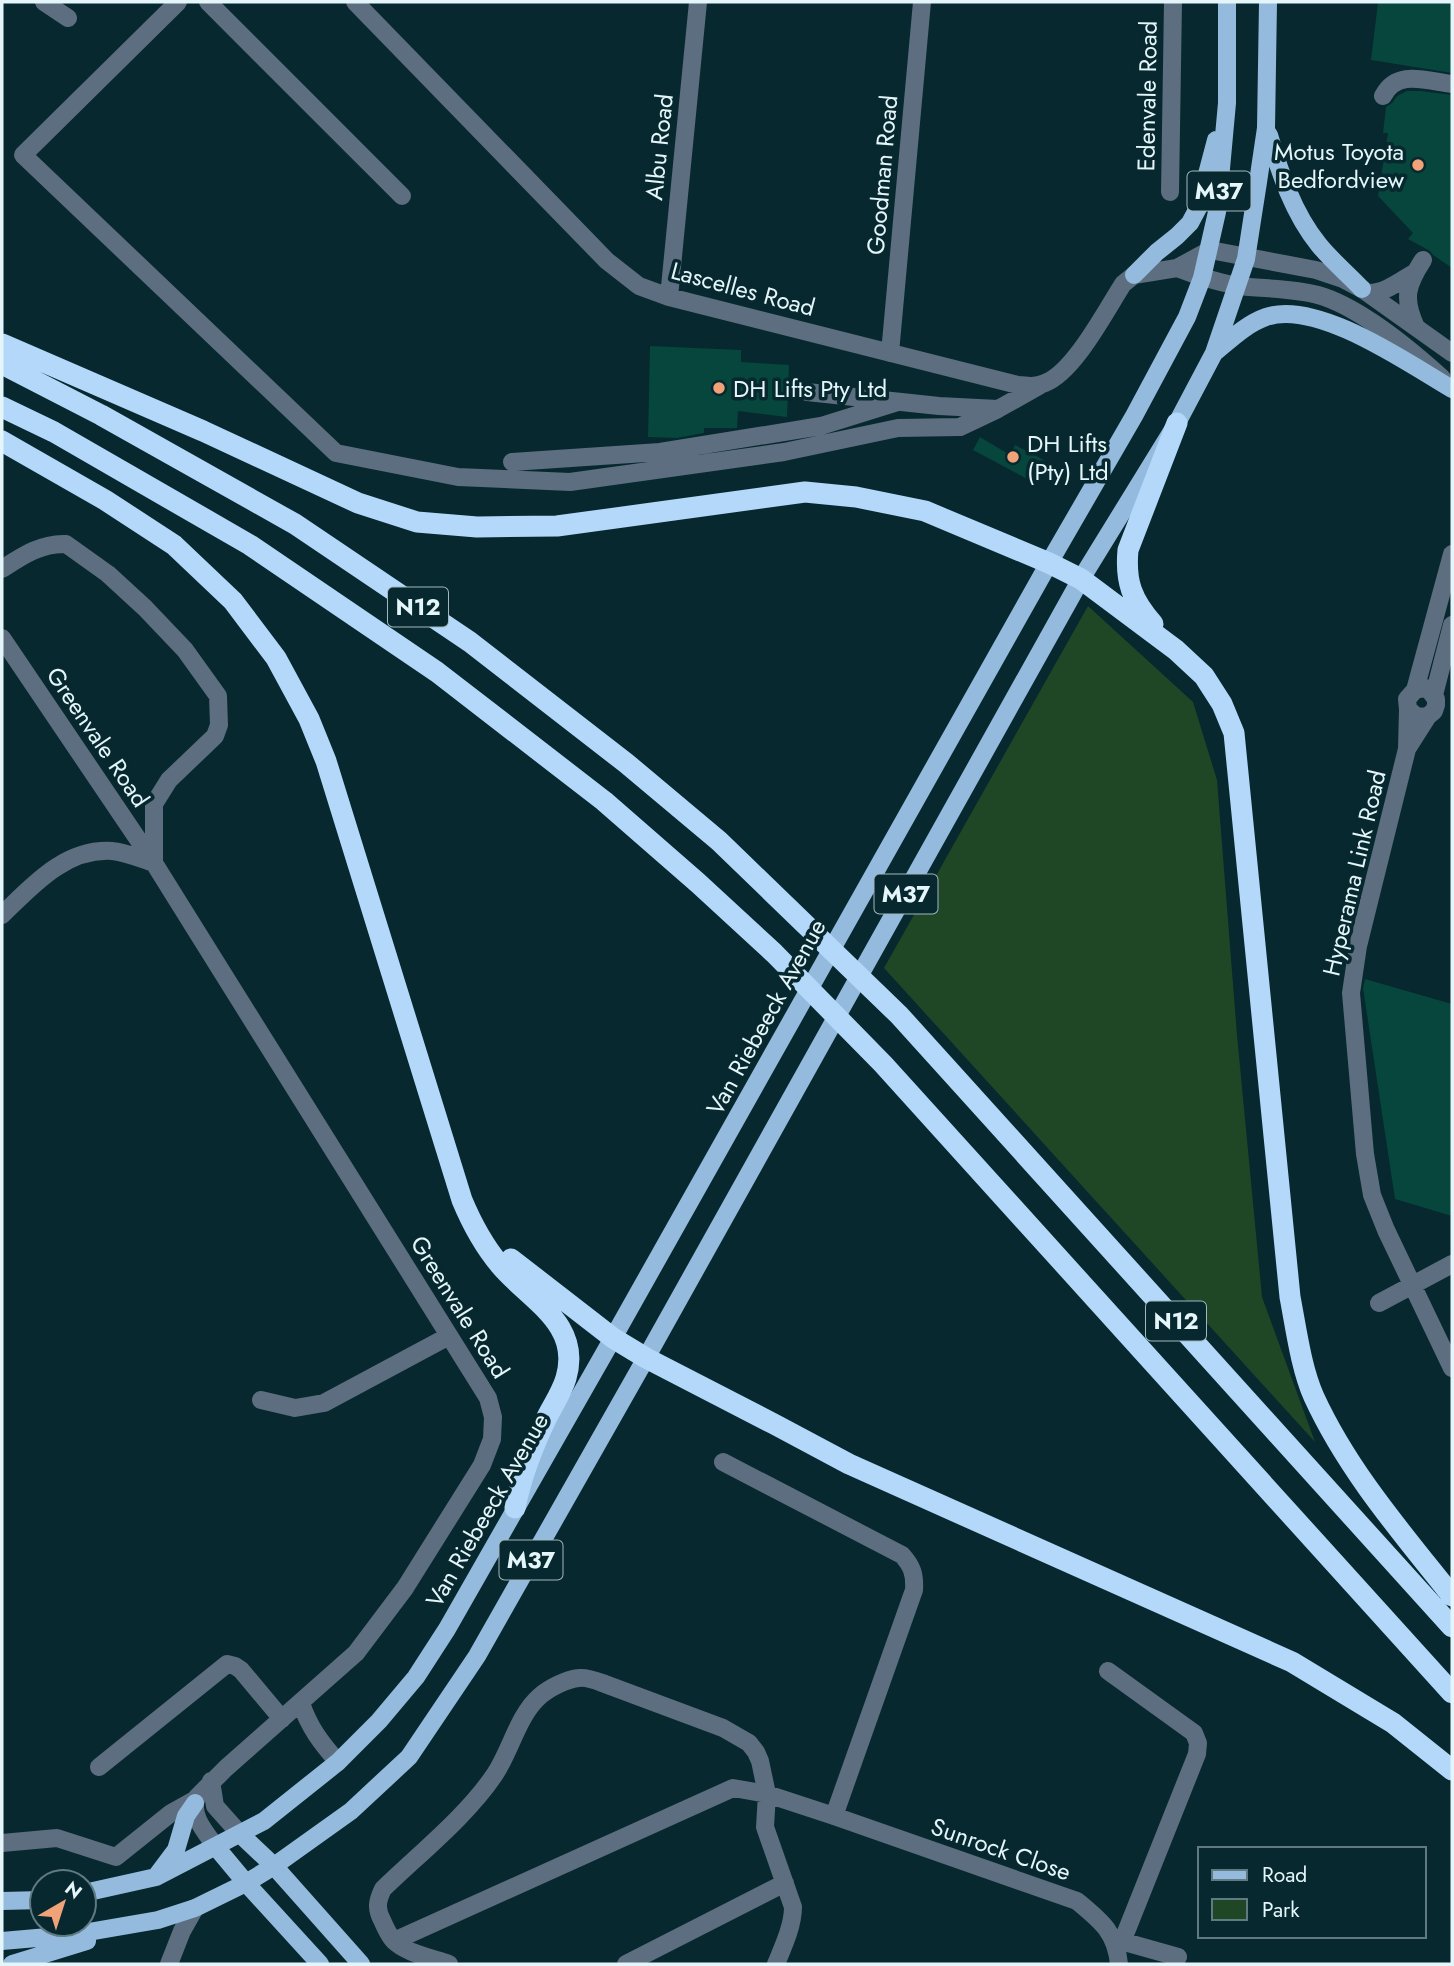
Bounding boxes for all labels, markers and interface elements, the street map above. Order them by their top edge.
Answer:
street label: Edenvale Road [1128,20,1166,172]
street label: Albu Road [636,92,682,202]
street label: Goodman Road [858,94,906,256]
place label: Motus Toyota Bedfordview [1274,134,1405,197]
marker: Motus Toyota Bedfordview [1410,157,1426,173]
road number: M37 [1188,172,1250,210]
street label: Lascelles Road [667,253,819,325]
place label: DH Lifts Pty Ltd [733,371,887,406]
marker: DH Lifts Pty Ltd [711,380,727,396]
place label: DH Lifts (Pty) Ltd [1027,426,1109,489]
marker: DH Lifts (Pty) Ltd [1005,449,1021,465]
road number: N12 [388,587,448,626]
street label: Greenvale Road [38,660,158,814]
street label: Hyperama Link Road [1313,767,1395,979]
road number: M37 [874,874,937,914]
street label: Van Riebeeck Avenue [698,913,834,1121]
street label: Greenvale Road [402,1229,518,1385]
road number: N12 [1146,1302,1206,1340]
street label: Van Riebeeck Avenue [417,1406,557,1614]
road number: M37 [500,1540,562,1580]
street label: Sunrock Close [926,1809,1076,1889]
legend [1198,1847,1426,1938]
text: Road [1262,1860,1307,1890]
north arrow [28,1868,98,1938]
text: N [59,1875,88,1905]
text: Park [1262,1895,1300,1925]

